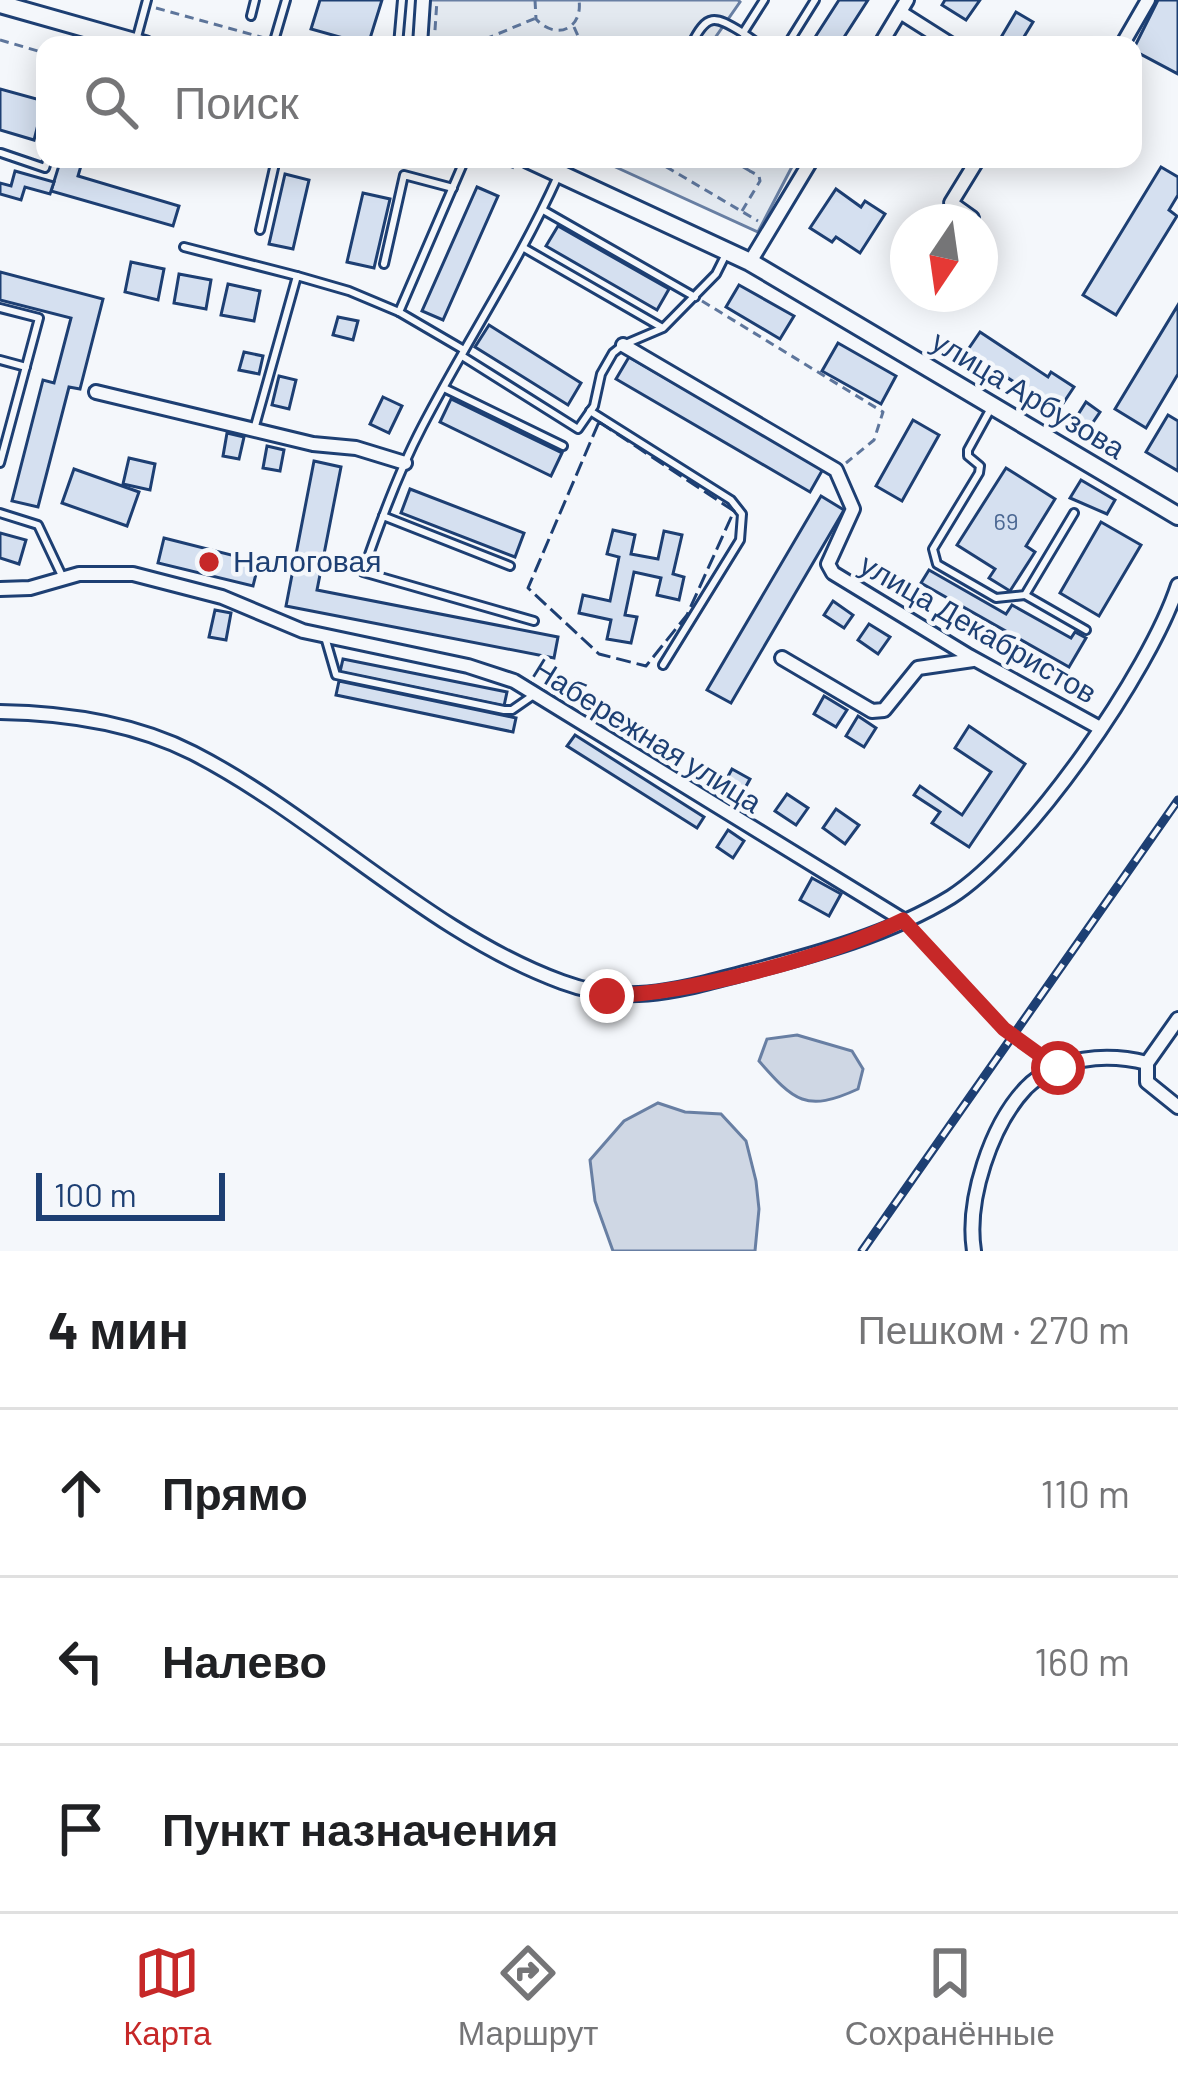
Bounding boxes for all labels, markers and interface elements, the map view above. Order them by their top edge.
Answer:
search box [36,36,1142,168]
icon: search [78,69,144,135]
text: Поиск [174,74,299,128]
north arrow [890,204,998,312]
street label: улица Арбузова [926,321,1132,465]
house number: 69 [994,506,1018,535]
place label: Налоговая [233,542,381,578]
street label: улица Декабристов [854,545,1104,710]
marker: Налоговая [196,549,222,575]
street label: Набережная улица [527,649,769,819]
route end [580,969,634,1023]
route start [1031,1041,1085,1095]
scale bar [36,1167,225,1220]
text: 100 m [54,1174,137,1214]
text: 4 мин [48,1298,189,1359]
text: Пешком · 270 m [858,1305,1130,1352]
icon: ahead [48,1460,114,1526]
text: Прямо [162,1465,308,1519]
text: 110 m [1040,1469,1130,1516]
icon: left [48,1628,114,1694]
text: Налево [162,1633,327,1687]
text: 160 m [1034,1637,1130,1684]
icon: arrive [48,1796,114,1862]
text: Пункт назначения [162,1801,559,1855]
tab: Карта [123,1940,211,2053]
tab: Маршрут [458,1940,598,2053]
tab: Сохранённые [845,1940,1055,2053]

